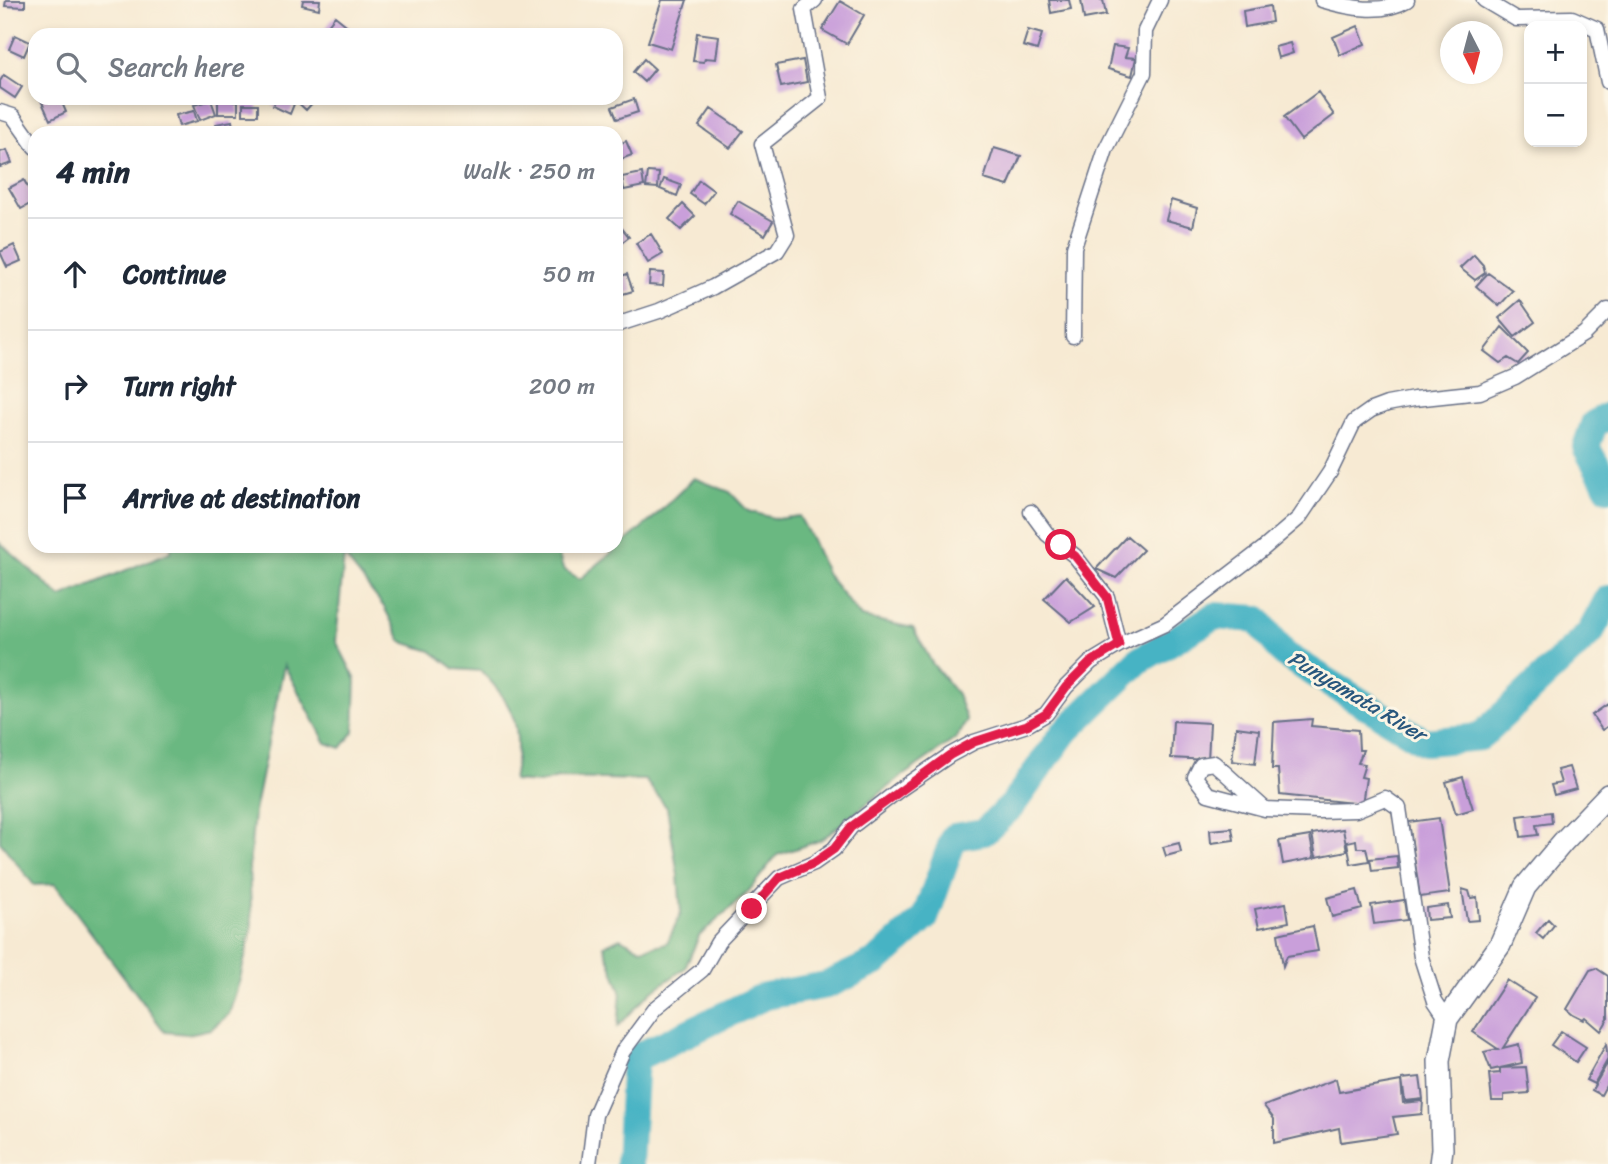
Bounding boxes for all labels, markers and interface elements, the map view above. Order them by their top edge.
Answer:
north arrow [1440,21,1503,84]
map controls [1524,21,1587,147]
button: + [1524,21,1587,84]
search box [28,28,623,105]
text: Search here [108,44,245,90]
icon: search [52,48,90,86]
button: − [1524,84,1587,147]
text: 4 min [56,145,130,199]
text: Walk · 250 m [463,151,595,192]
text: Continue [123,251,226,297]
text: 50 m [543,254,595,295]
icon: ahead [56,255,94,293]
text: Turn right [123,363,236,409]
text: 200 m [529,366,595,407]
icon: right [56,367,94,405]
text: Arrive at destination [123,475,360,521]
icon: arrive [56,479,94,517]
route start [1045,529,1076,560]
water label: Punyamata River [1281,640,1436,754]
route end [736,893,767,924]

